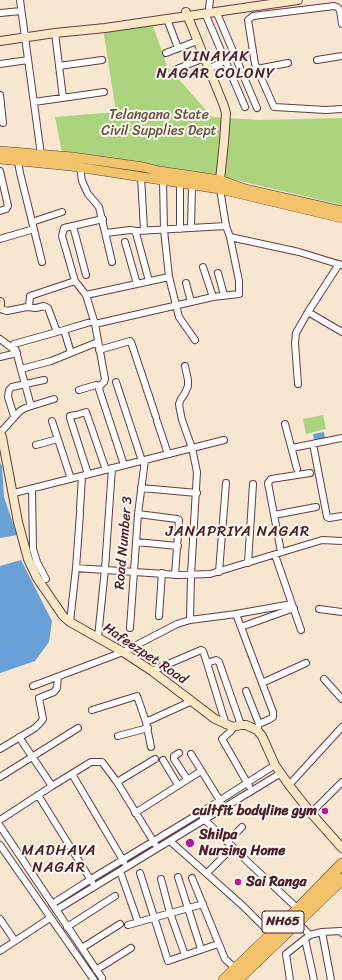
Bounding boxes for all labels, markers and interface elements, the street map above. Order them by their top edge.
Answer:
district label: VINAYAK NAGAR COLONY [157,48,275,83]
park label: Telangana State Civil Supplies Dept [101,107,217,140]
street label: Road Number 3 [112,496,136,590]
district label: JANAPRIYA NAGAR [167,523,309,541]
street label: Hafeezpet Road [100,620,190,688]
place label: cultfit bodyline gym [193,803,317,819]
marker: cultfit bodyline gym [320,806,330,816]
place label: Shilpa Nursing Home [199,827,286,860]
marker: Shilpa Nursing Home [184,837,196,849]
district label: MADHAVA NAGAR [22,842,96,877]
place label: Sai Ranga [246,874,306,890]
marker: Sai Ranga [233,877,243,887]
road number: NH65 [262,911,304,933]

